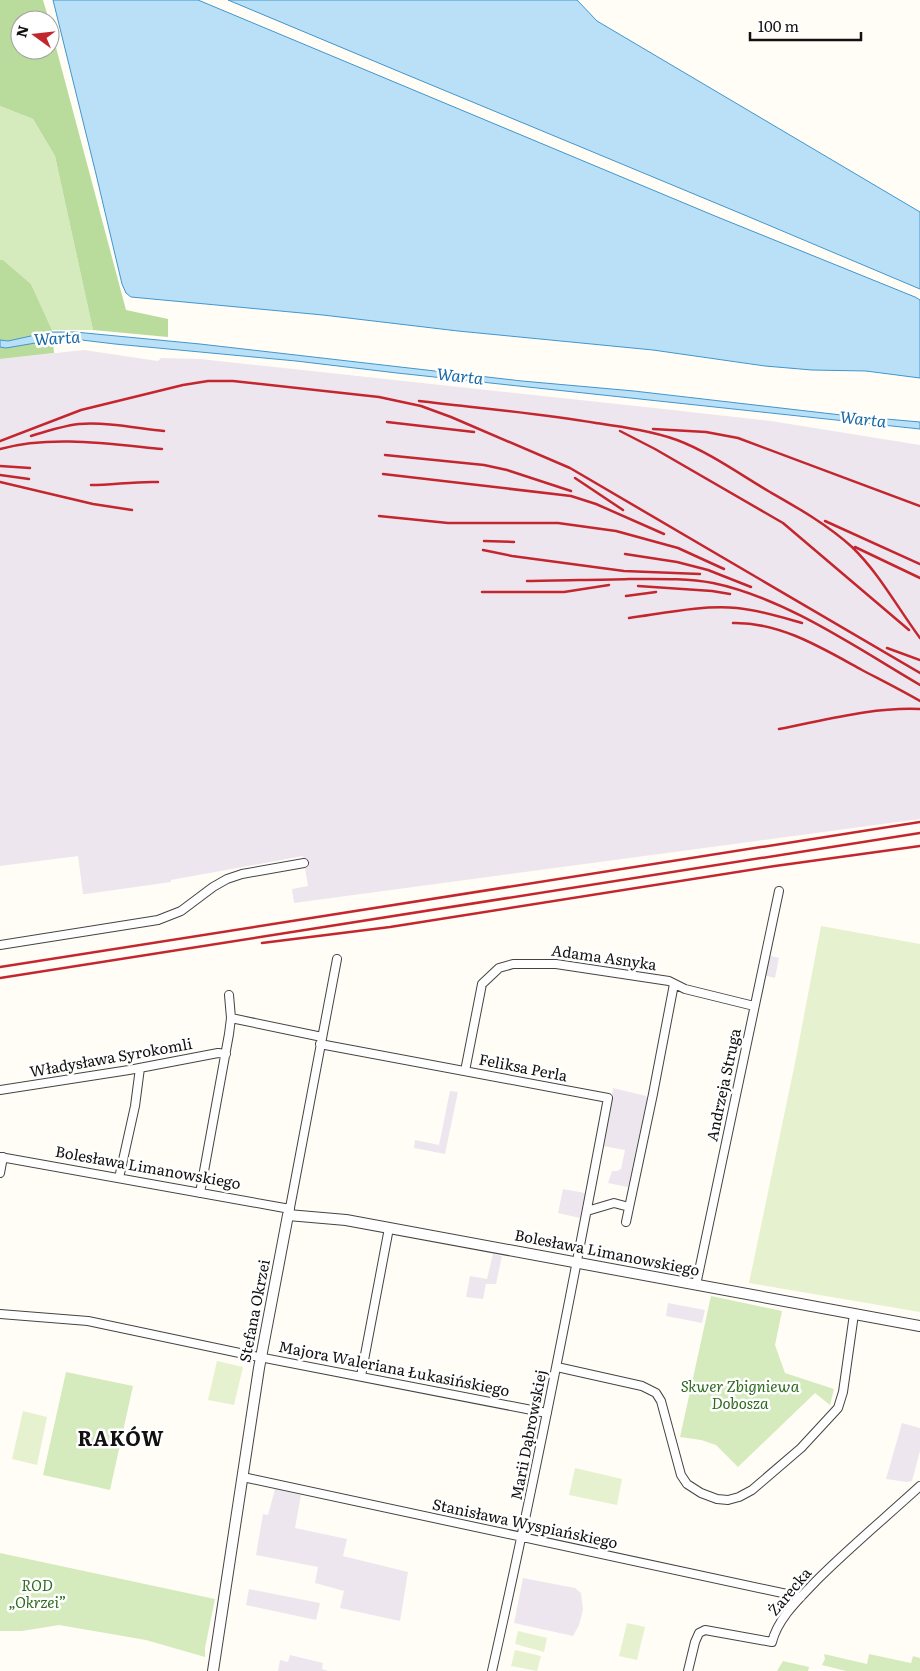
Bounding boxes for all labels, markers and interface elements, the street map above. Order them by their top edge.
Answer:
north arrow [10,10,60,60]
scale bar [750,10,861,42]
text: 100 m [758,14,799,37]
text: N [10,23,33,40]
water label: Warta [33,323,82,351]
water label: Warta [436,361,485,389]
water label: Warta [839,404,888,432]
street label: Adama Asnyka [550,938,659,975]
street label: Andrzeja Struga [699,1025,746,1143]
street label: Władysława Syrokomli [28,1031,194,1082]
street label: Feliksa Perla [477,1047,570,1087]
street label: Bolesława Limanowskiego [54,1139,243,1194]
street label: Bolesława Limanowskiego [513,1222,702,1281]
street label: Stefana Okrzei [232,1257,275,1364]
street label: Majora Waleriana Łukasińskiego [277,1334,512,1401]
street label: Marii Dąbrowskiej [504,1367,551,1502]
park label: Skwer Zbigniewa Dobosza [681,1374,800,1414]
district label: RAKÓW [77,1422,165,1452]
street label: Stanisława Wyspiańskiego [430,1492,620,1553]
street label: Żarecka [762,1561,817,1620]
park label: ROD „Okrzei” [8,1573,66,1613]

